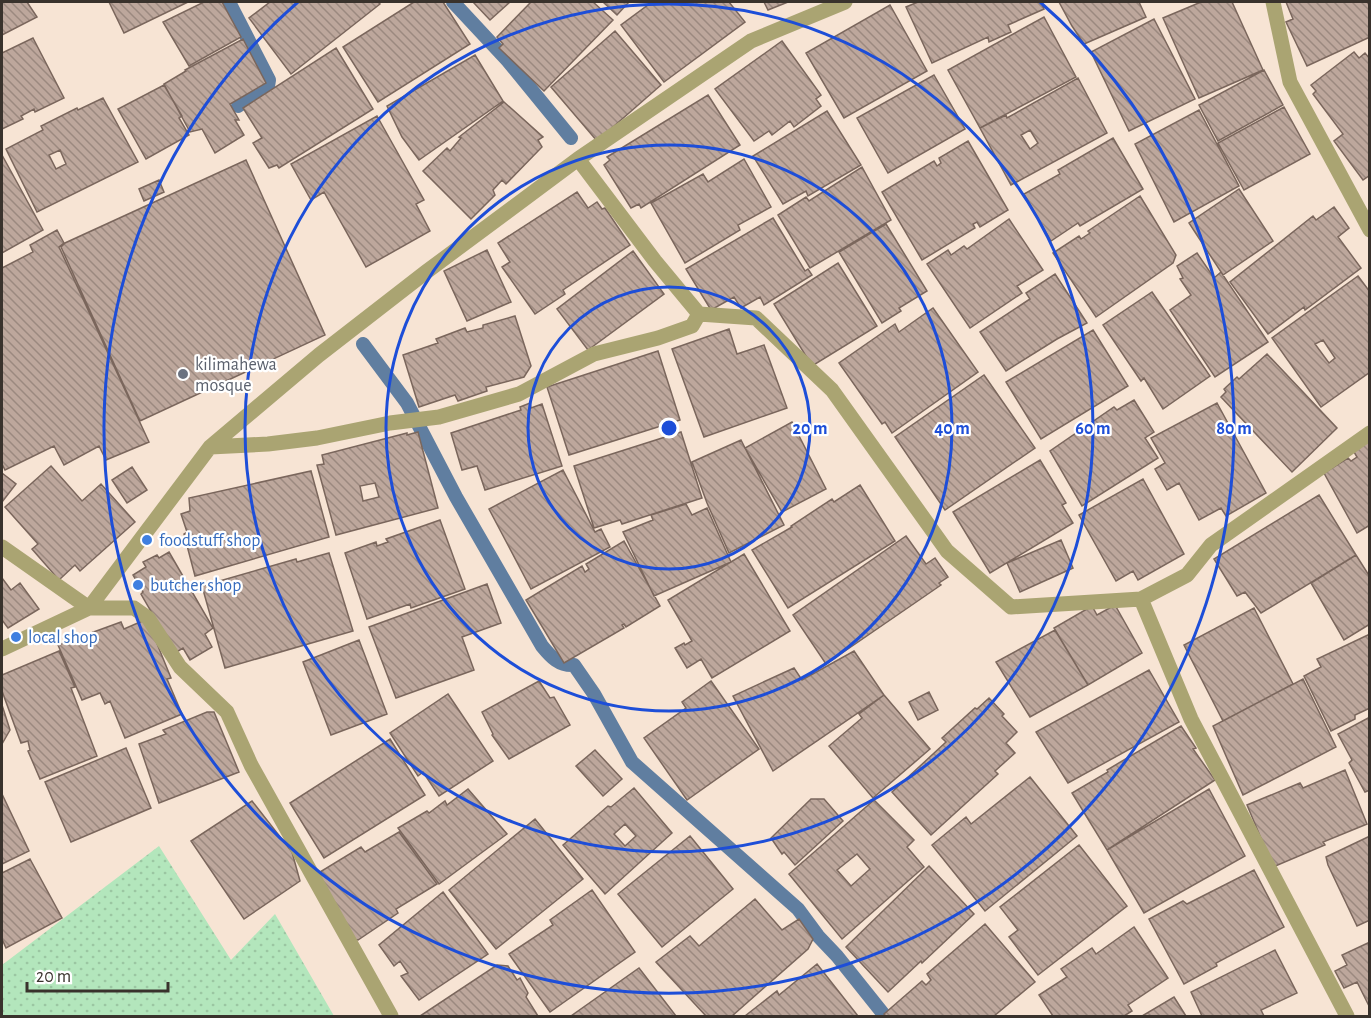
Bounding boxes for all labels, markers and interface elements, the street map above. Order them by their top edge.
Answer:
place label: kilimahewa mosque [195,356,277,395]
marker: kilimahewa mosque [176,367,190,381]
centre of rings [659,418,679,438]
text: 20 m [792,420,828,438]
text: 40 m [934,420,970,438]
text: 60 m [1075,420,1111,438]
text: 80 m [1216,420,1252,438]
place label: foodstuff shop [159,532,260,550]
marker: foodstuff shop [140,533,154,547]
place label: butcher shop [150,577,241,595]
marker: butcher shop [131,578,145,592]
place label: local shop [28,629,98,647]
marker: local shop [9,630,23,644]
scale bar [27,955,168,993]
text: 20 m [36,968,71,986]

